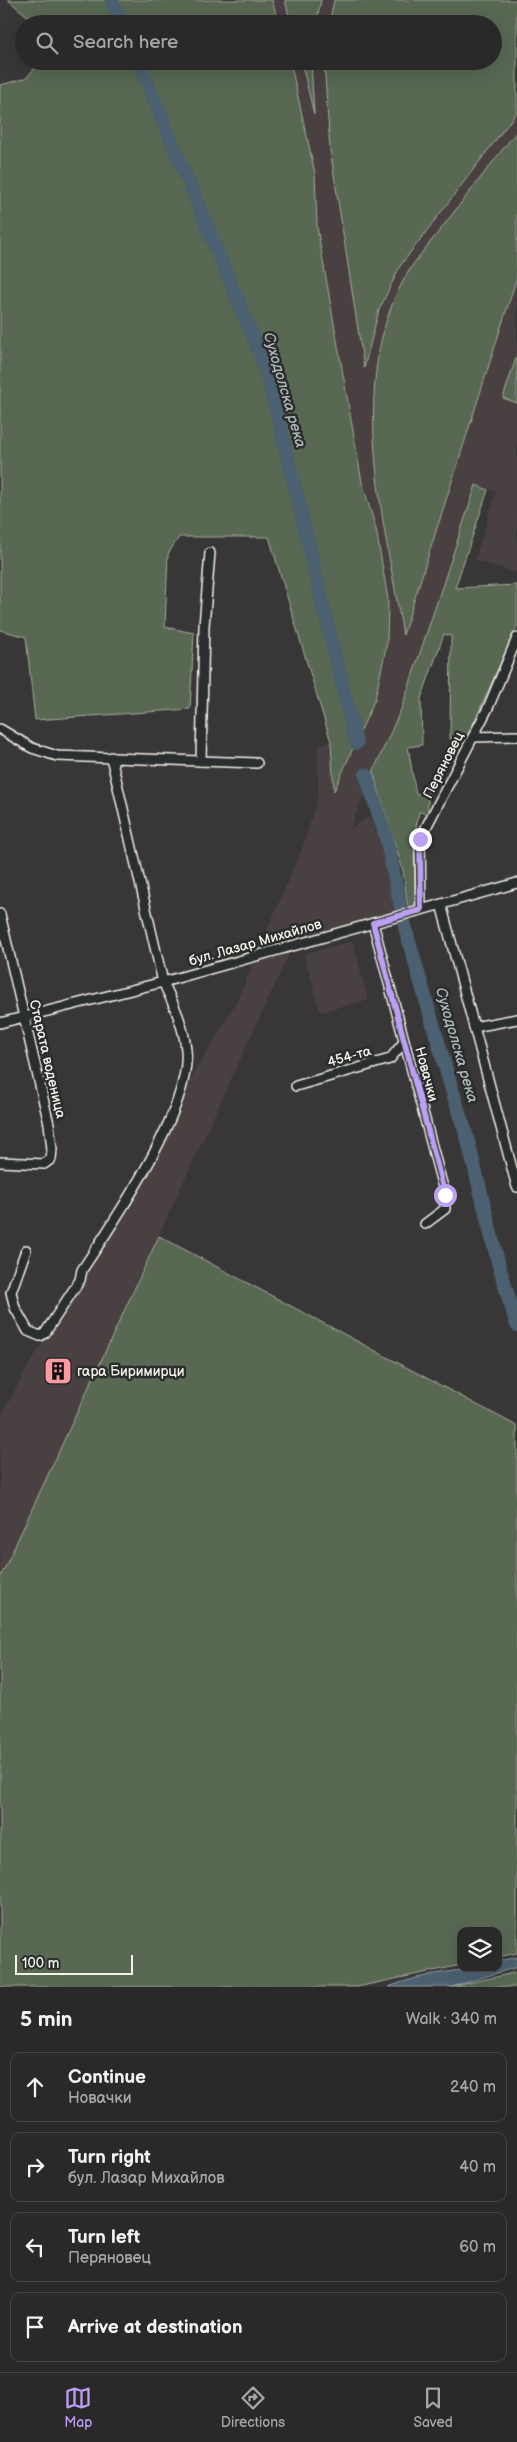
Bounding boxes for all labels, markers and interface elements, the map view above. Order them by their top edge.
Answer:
search box [15,15,502,70]
icon: search [33,29,61,57]
text: Search here [73,31,178,54]
water label: Суходолска река [259,330,310,450]
street label: Перяновец [419,729,467,801]
route end [409,828,432,851]
street label: бул. Лазар Михайлов [187,915,324,970]
water label: Суходолска река [431,985,482,1105]
street label: Старата воденица [26,998,70,1121]
street label: 454-та [325,1042,374,1071]
street label: Новачки [411,1045,442,1103]
route start [434,1184,457,1207]
building icon: гара Биримирци [43,1356,73,1386]
place label: гара Биримирци [77,1363,185,1380]
map controls [457,1927,502,1972]
button: layers [457,1927,502,1972]
scale bar [15,1952,132,1975]
text: 100 m [22,1955,59,1972]
text: 5 min [20,2007,73,2032]
text: Walk · 340 m [406,2010,497,2029]
text: Continue [68,2066,146,2089]
icon: ahead [21,2073,49,2101]
text: 240 m [450,2078,496,2097]
text: Новачки [68,2089,132,2108]
text: Turn right [68,2146,151,2169]
icon: right [21,2153,49,2181]
text: 40 m [459,2158,496,2177]
text: бул. Лазар Михайлов [68,2169,225,2188]
text: Turn left [68,2226,140,2249]
icon: left [21,2233,49,2261]
text: 60 m [459,2238,496,2257]
text: Перяновец [68,2249,151,2268]
icon: arrive [21,2313,49,2341]
text: Arrive at destination [68,2316,243,2339]
tab: Map [64,2384,92,2431]
tab: Directions [221,2384,285,2431]
tab: Saved [413,2384,453,2431]

